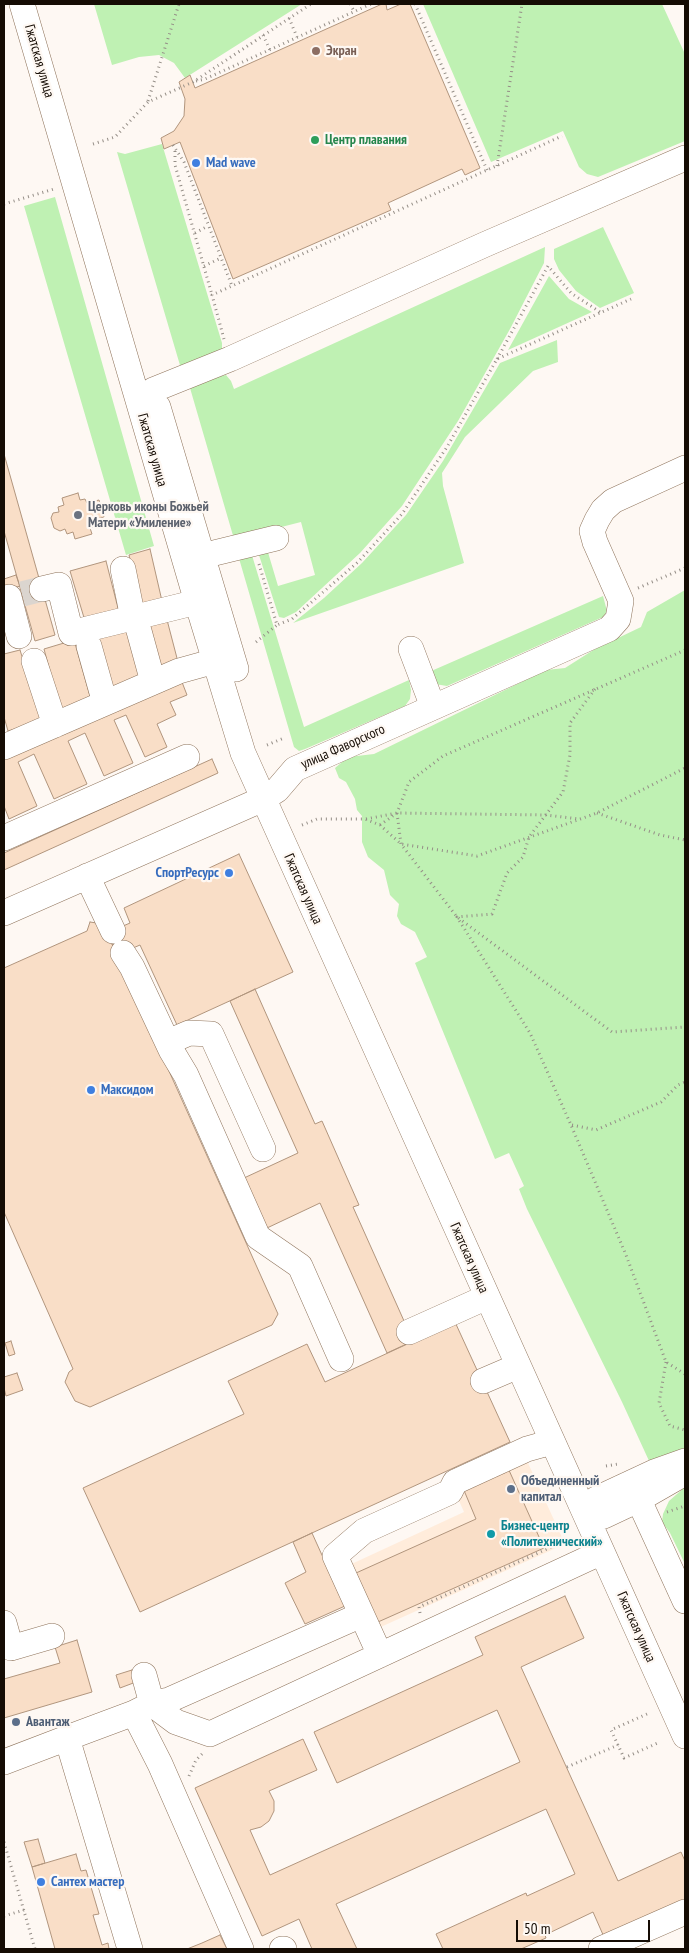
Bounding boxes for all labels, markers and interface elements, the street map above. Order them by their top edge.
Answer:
street label: Гжатская улица [21,22,57,100]
place label: Экран [326,43,357,59]
marker: Экран [310,45,322,57]
place label: Центр плавания [325,132,407,148]
marker: Центр плавания [309,134,321,146]
place label: Mad wave [206,155,256,171]
marker: Mad wave [190,157,202,169]
street label: Гжатская улица [134,411,170,489]
place label: Церковь иконы Божьей Матери «Умиление» [88,499,209,532]
marker: Церковь иконы Божьей Матери «Умиление» [72,509,84,521]
street label: улица Фаворского [298,721,388,773]
street label: Гжатская улица [280,851,326,927]
place label: СпортРесурс [156,865,219,881]
marker: СпортРесурс [223,867,235,879]
place label: Максидом [101,1082,154,1098]
marker: Максидом [85,1084,97,1096]
street label: Гжатская улица [446,1220,492,1296]
place label: Объединенный капитал [521,1473,599,1505]
marker: Объединенный капитал [505,1483,517,1495]
place label: Бизнес-центр «Политехнический» [501,1518,603,1550]
marker: Бизнес-центр «Политехнический» [485,1528,497,1540]
street label: Гжатская улица [613,1589,659,1665]
place label: Авантаж [26,1714,70,1730]
marker: Авантаж [10,1716,22,1728]
place label: Сантех мастер [51,1874,125,1890]
marker: Сантех мастер [35,1876,47,1888]
scale bar [519,1910,653,1942]
text: 50 m [524,1919,550,1938]

